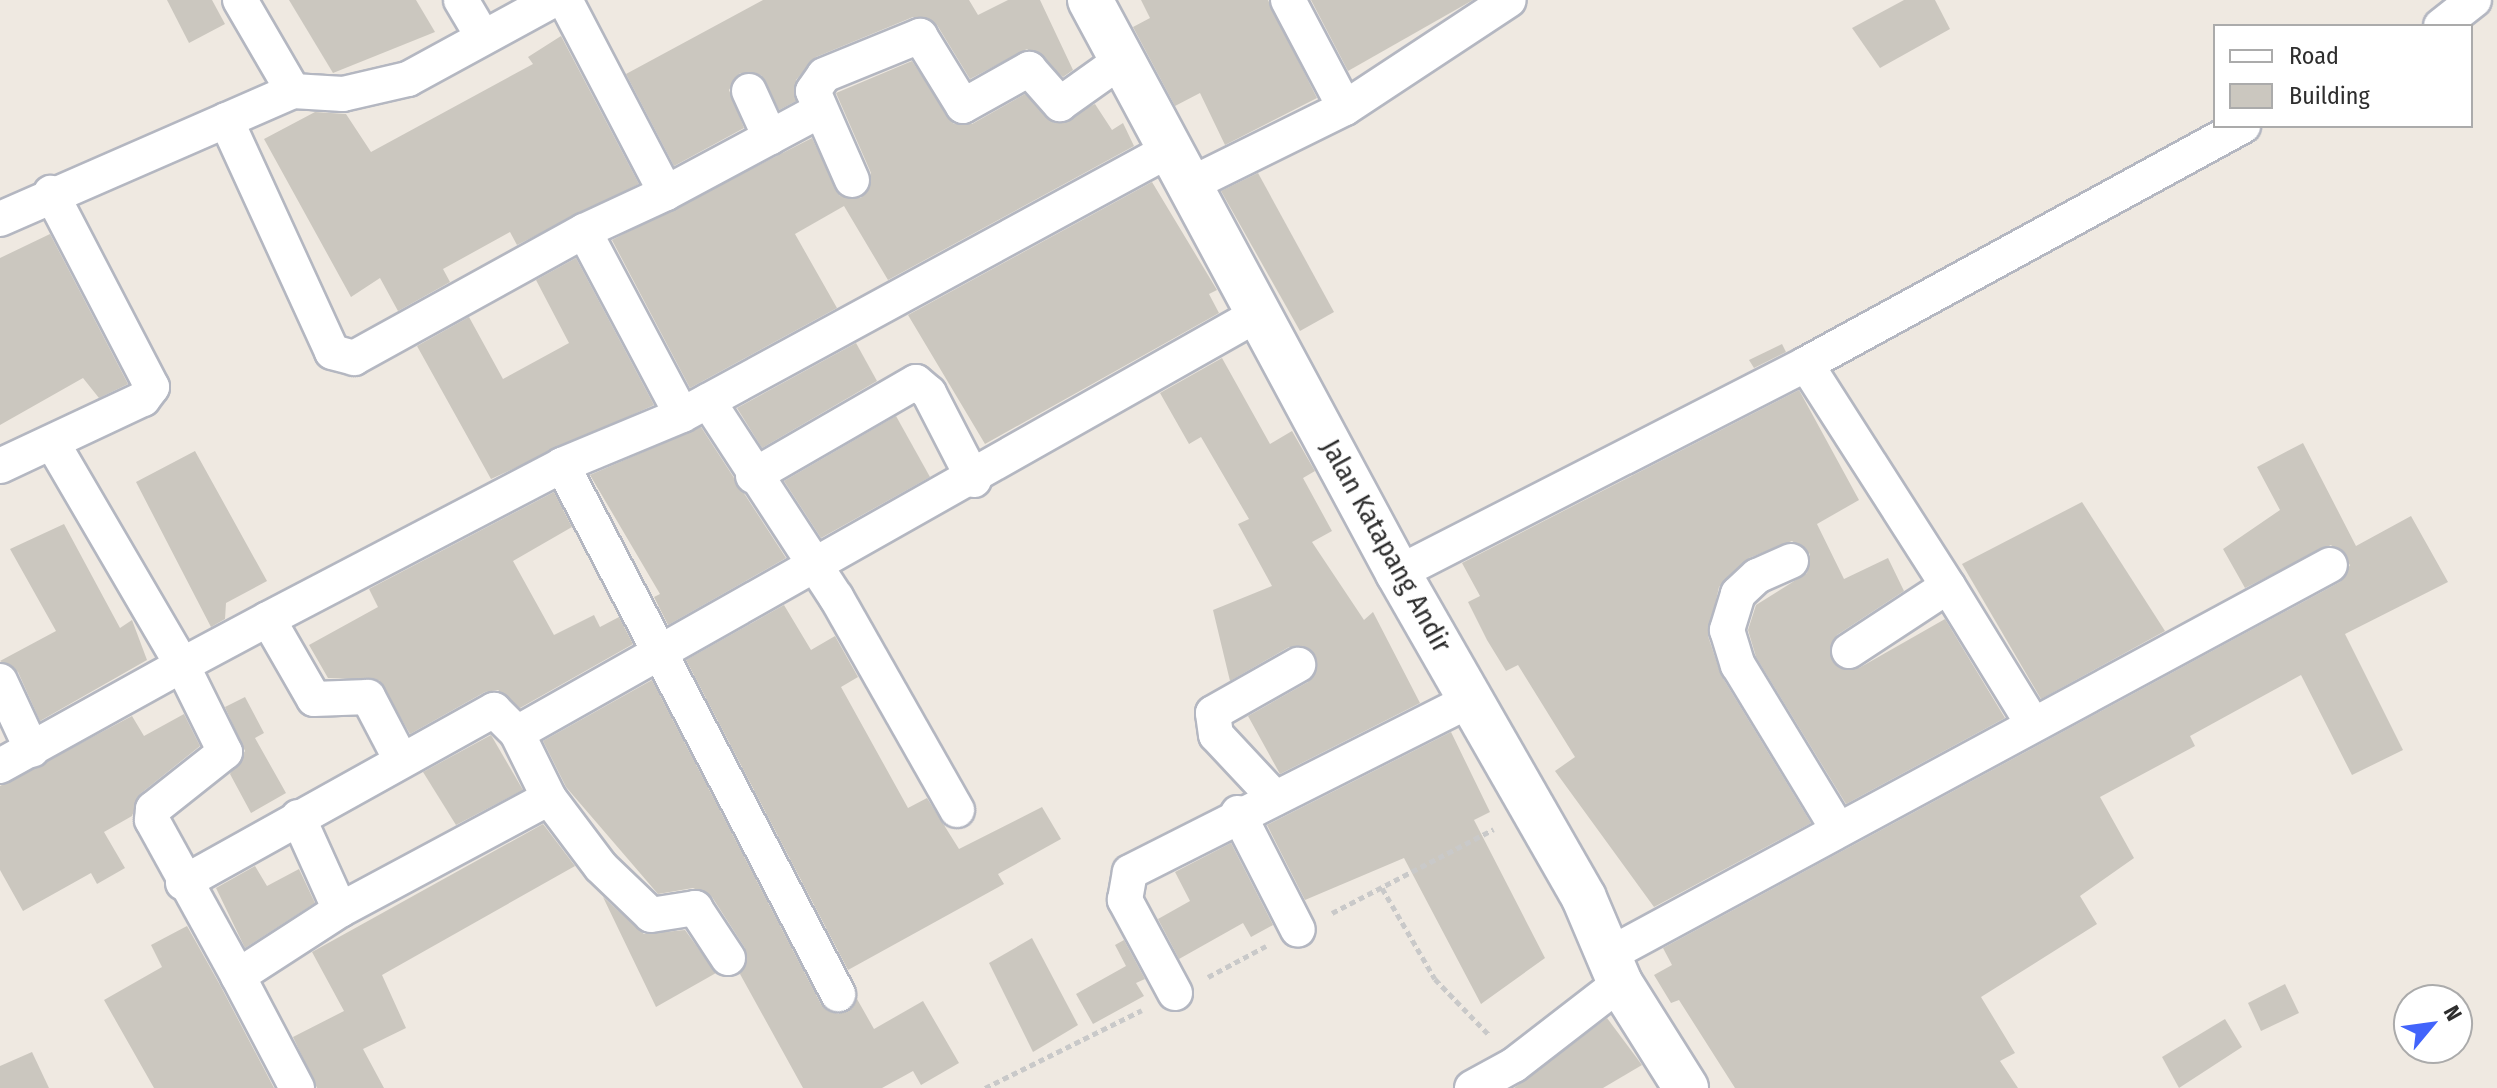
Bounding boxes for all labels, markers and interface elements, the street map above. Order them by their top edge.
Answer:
legend [2213,24,2473,128]
text: Road [2289,42,2339,70]
text: Building [2289,82,2370,110]
street label: Jalan Katapang Andir [1313,434,1459,658]
north arrow [2393,984,2473,1064]
text: N [2438,1001,2468,1025]

